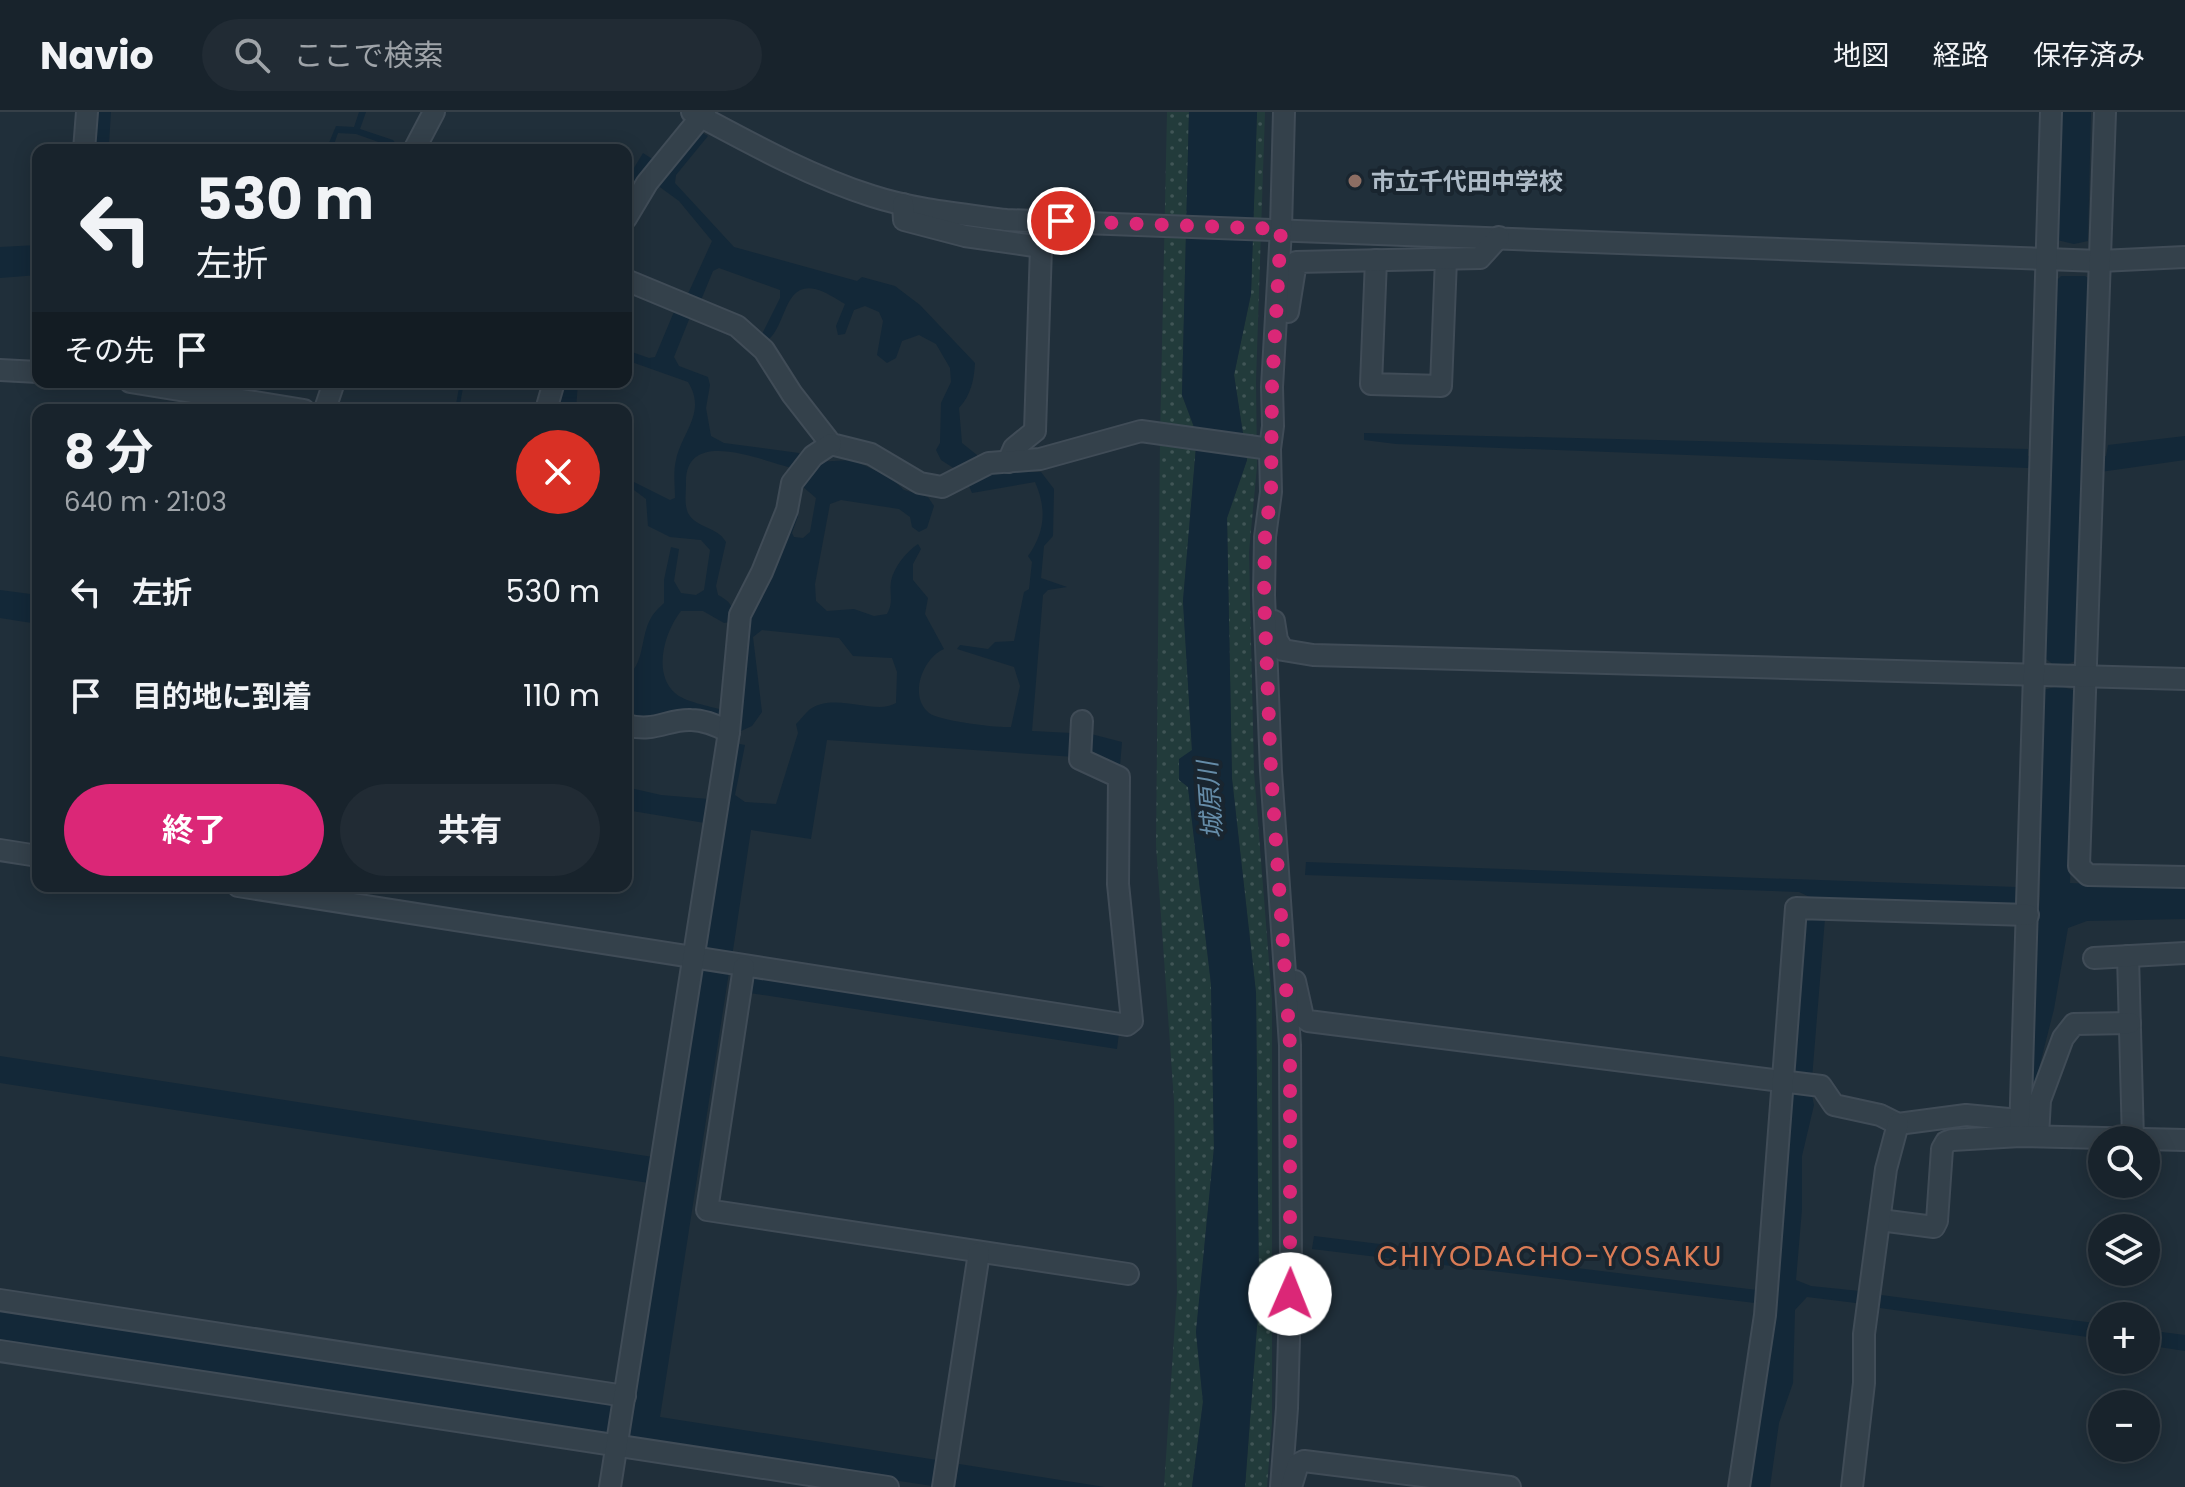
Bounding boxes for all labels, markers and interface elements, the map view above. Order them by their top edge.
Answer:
search box [202,19,762,91]
text: Navio [40,29,154,82]
icon: search [230,33,274,77]
text: ここで検索 [294,34,444,77]
text: 地図 [1833,36,1889,75]
text: 経路 [1933,36,1989,75]
text: 保存済み [2033,36,2145,75]
text: 530 m [196,160,374,239]
place label: 市立千代田中学校 [1371,165,1563,198]
marker: 市立千代田中学校 [1346,172,1364,190]
icon: left [64,176,168,280]
pin [1027,187,1095,255]
icon: arrive [1039,199,1083,243]
text: 左折 [196,238,268,289]
icon: arrive [170,328,214,372]
text: その先 [64,329,154,372]
text: 8 分 [64,419,153,486]
button: close [516,430,600,514]
text: 640 m · 21:03 [64,484,227,520]
icon: left [64,570,108,614]
text: 530 m [506,570,600,613]
text: 左折 [132,571,192,614]
icon: arrive [64,674,108,718]
text: 110 m [523,674,600,717]
text: 目的地に到着 [132,675,312,718]
water label: 城原川 [1189,757,1231,840]
button: 終了 [64,784,324,876]
button: 共有 [340,784,600,876]
map controls [2088,1126,2160,1462]
button: search [2088,1126,2160,1198]
button: layers [2088,1214,2160,1286]
district label: CHIYODACHO-YOSAKU [1377,1237,1723,1276]
position arrow [1248,1252,1332,1336]
button: + [2088,1302,2160,1374]
button: − [2088,1390,2160,1462]

